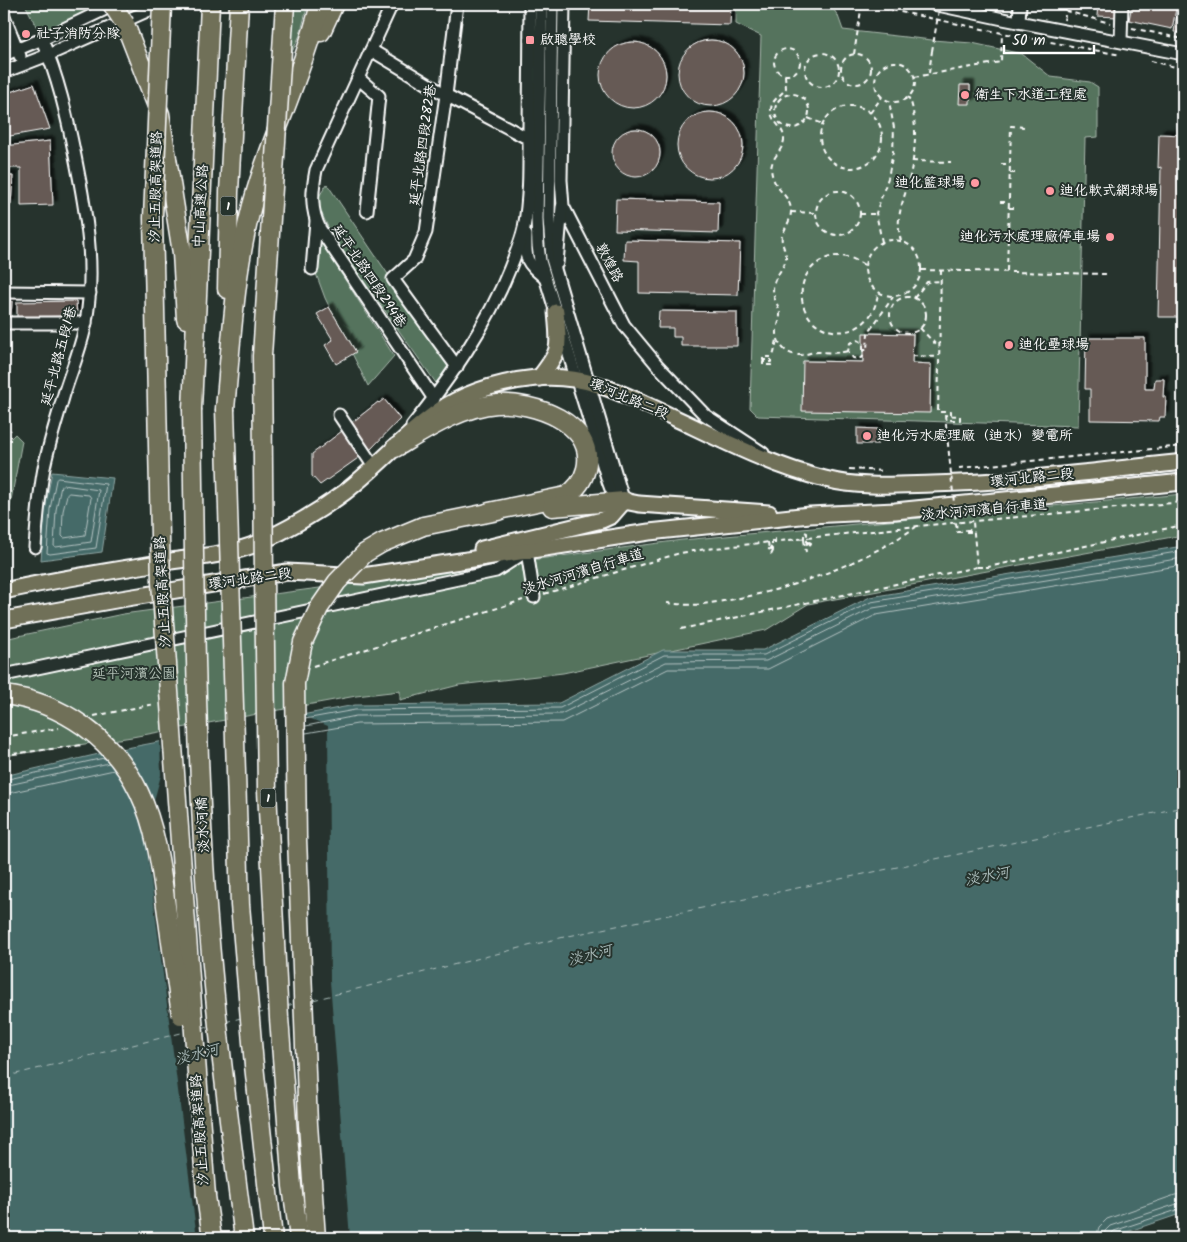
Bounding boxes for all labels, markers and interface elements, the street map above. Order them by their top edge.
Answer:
scale bar [1004,22,1094,54]
place label: 社子消防分隊 [36,23,120,45]
marker: 社子消防分隊 [20,28,32,40]
place label: 啟聰學校 [540,29,596,51]
text: 50 m [1012,29,1046,53]
marker: 啟聰學校 [524,34,536,46]
street label: 延平北路四段282巷 [404,82,443,207]
place label: 衛生下水道工程處 [975,84,1087,106]
marker: 衛生下水道工程處 [959,89,971,101]
street label: 汐止五股高架道路 [144,131,168,243]
street label: 中山高速公路 [188,163,214,249]
place label: 迪化籃球場 [895,172,965,194]
marker: 迪化籃球場 [969,177,981,189]
place label: 迪化軟式網球場 [1060,180,1158,202]
marker: 迪化軟式網球場 [1044,185,1056,197]
road number: 1 [220,197,236,216]
street label: 延平北路四段294巷 [326,220,412,333]
place label: 迪化汚水處理廠停車場 [960,226,1100,248]
marker: 迪化汚水處理廠停車場 [1104,231,1116,243]
street label: 敦煌路 [589,239,629,287]
street label: 延平北路五段1巷 [35,303,83,408]
place label: 迪化壘球場 [1019,334,1089,356]
marker: 迪化壘球場 [1003,339,1015,351]
street label: 環河北路二段 [586,372,672,426]
place label: 迪化污水處理廠（迪水）變電所 [877,425,1073,447]
marker: 迪化污水處理廠（迪水）變電所 [861,430,873,442]
street label: 環河北路二段 [989,463,1075,493]
street label: 淡水河河濱自行車道 [920,494,1048,526]
street label: 汐止五股高架道路 [149,536,177,648]
street label: 淡水河河濱自行車道 [520,543,646,601]
street label: 環河北路二段 [207,562,293,596]
park label: 延平河濱公園 [92,663,176,685]
road number: 1 [260,788,276,808]
street label: 淡水河橋 [191,796,215,854]
water label: 淡水河 [963,860,1014,893]
water label: 淡水河 [565,938,618,973]
water label: 淡水河 [172,1037,225,1072]
street label: 汐止五股高架道路 [185,1073,215,1187]

